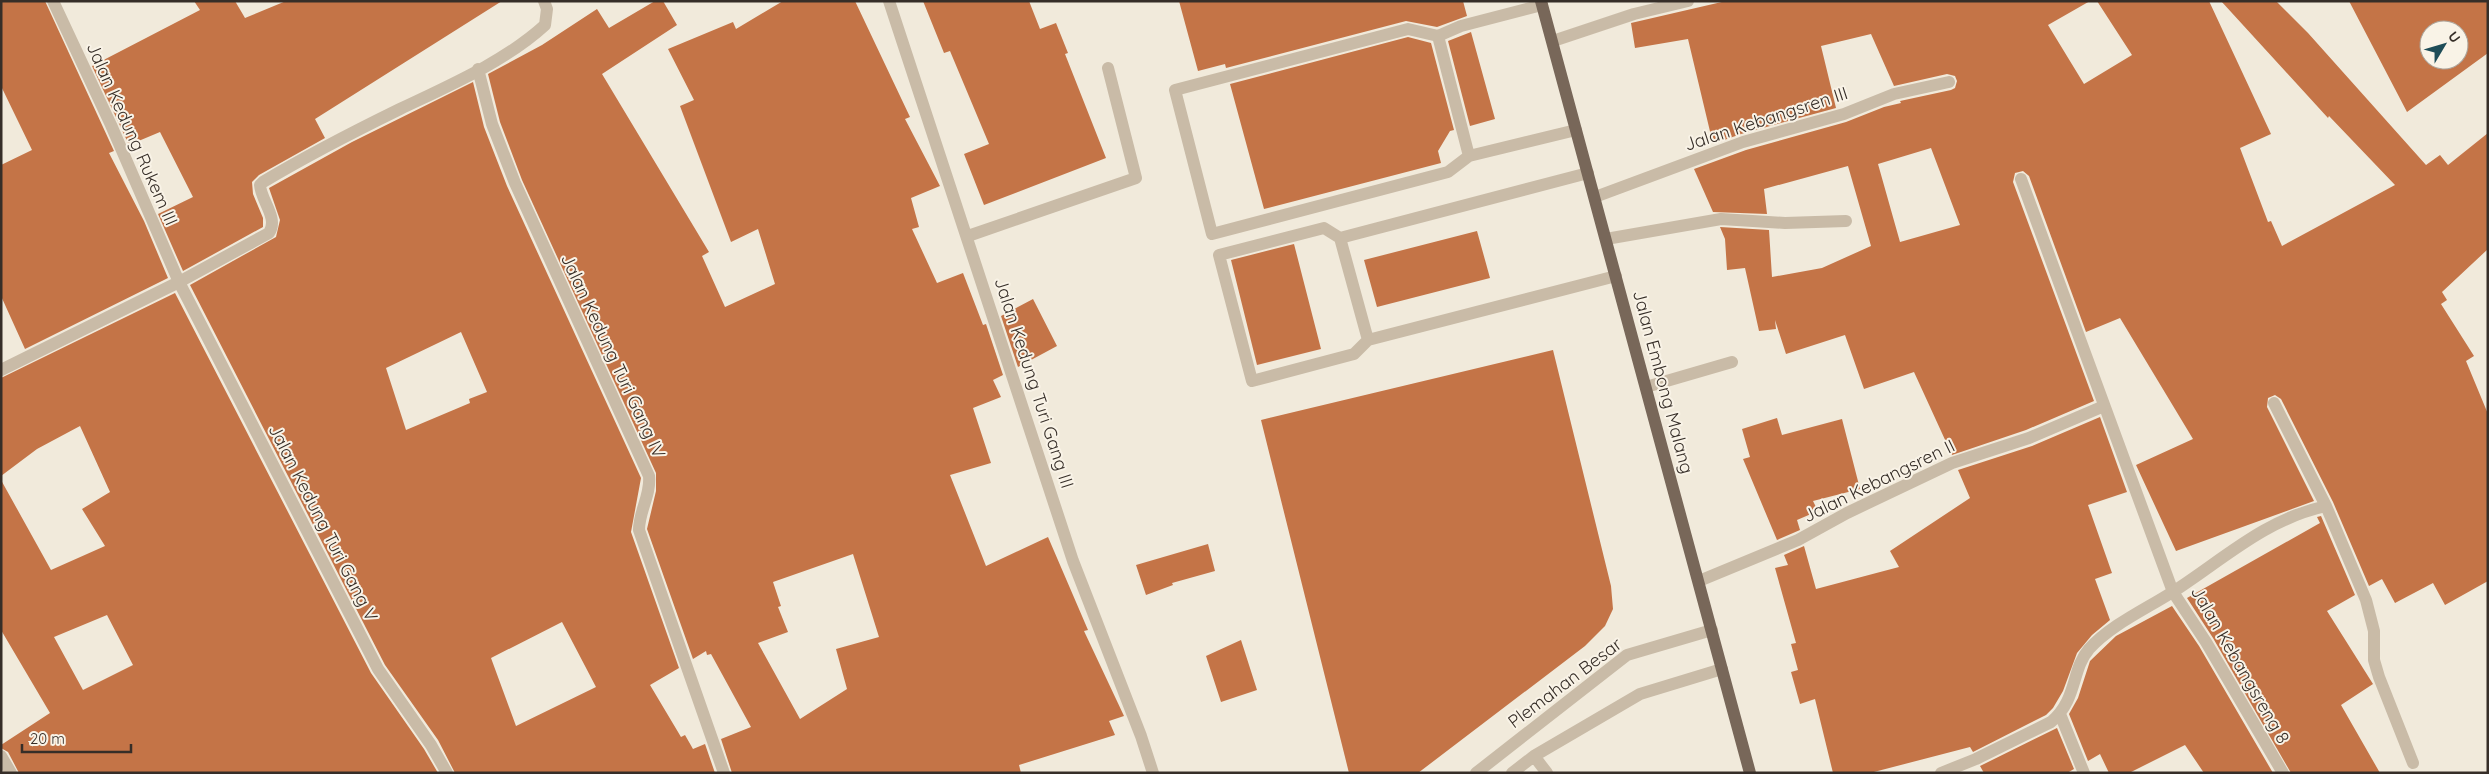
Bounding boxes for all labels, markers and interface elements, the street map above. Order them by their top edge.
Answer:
north arrow [2419,20,2469,70]
text: U [2444,28,2464,46]
street label: Jalan Kedung Rukem III [82,39,183,229]
street label: Jalan Kebangsren III [1681,81,1851,156]
street label: Jalan Kedung Turi Gang IV [556,250,671,462]
street label: Jalan Kedung Turi Gang III [990,275,1079,491]
street label: Jalan Embong Malang [1628,288,1699,476]
street label: Jalan Kedung Turi Gang V [264,420,383,625]
street label: Jalan Kebangsren II [1799,434,1959,527]
street label: Jalan Kebangsreng 8 [2186,582,2295,748]
street label: Plemahan Besar [1503,632,1626,733]
scale bar [22,722,131,754]
text: 20 m [30,729,65,748]

